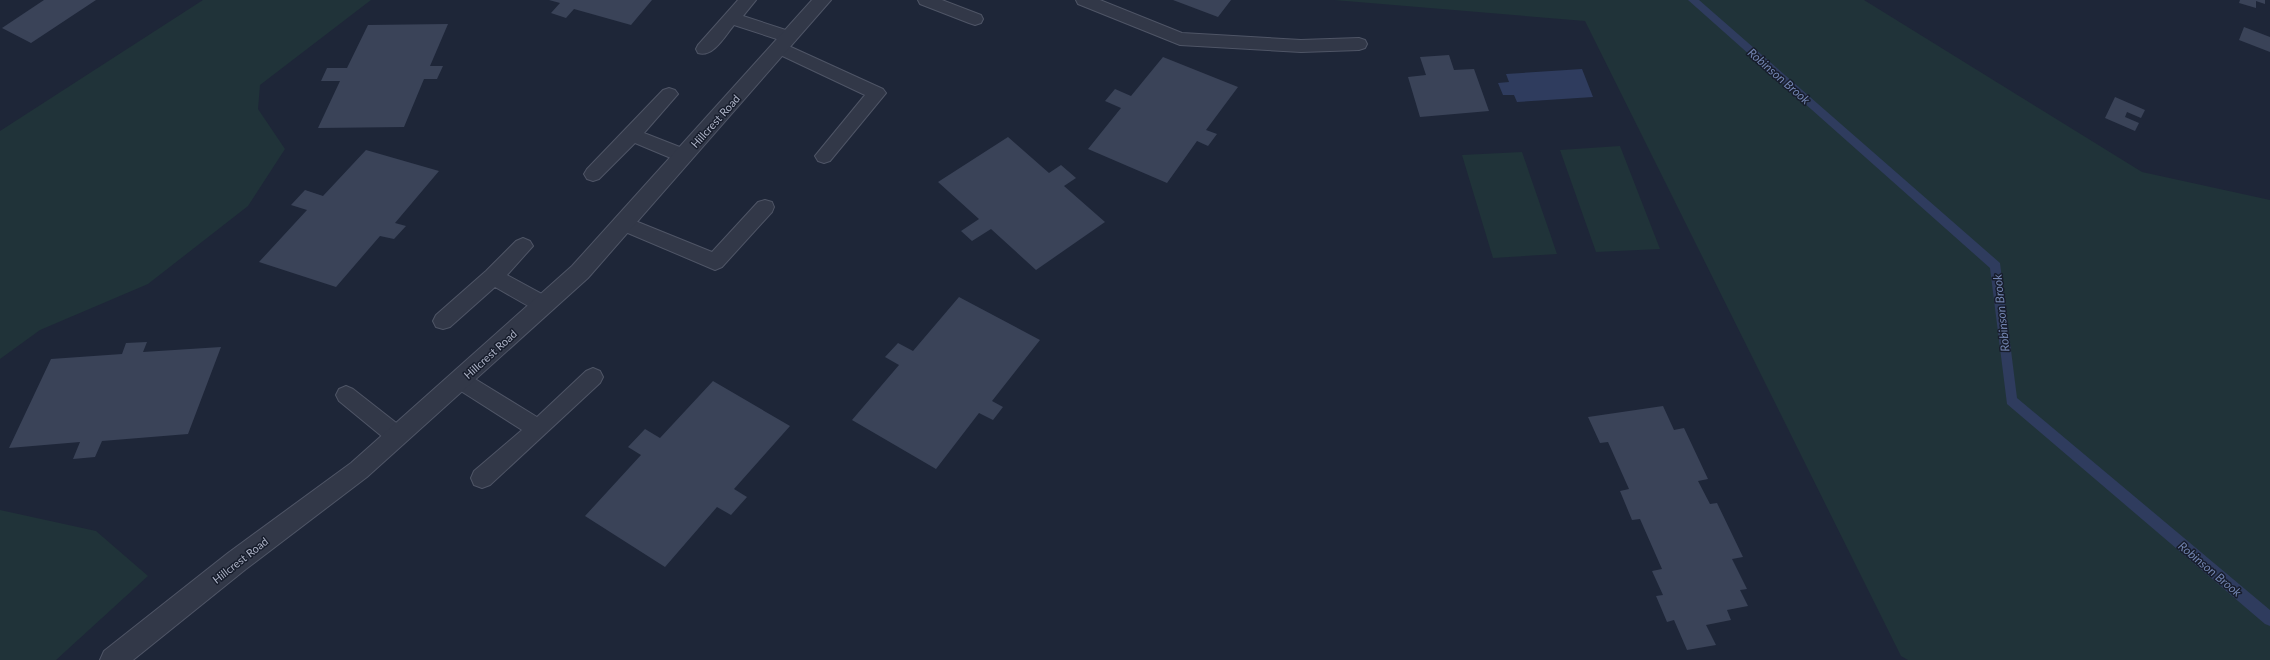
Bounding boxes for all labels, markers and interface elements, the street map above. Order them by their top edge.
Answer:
water label: Robinson Brook [1745,45,1813,107]
street label: Hillcrest Road [688,92,742,150]
water label: Robinson Brook [1989,273,2013,352]
street label: Hillcrest Road [461,327,519,381]
street label: Hillcrest Road [210,534,270,586]
water label: Robinson Brook [2175,538,2245,600]

